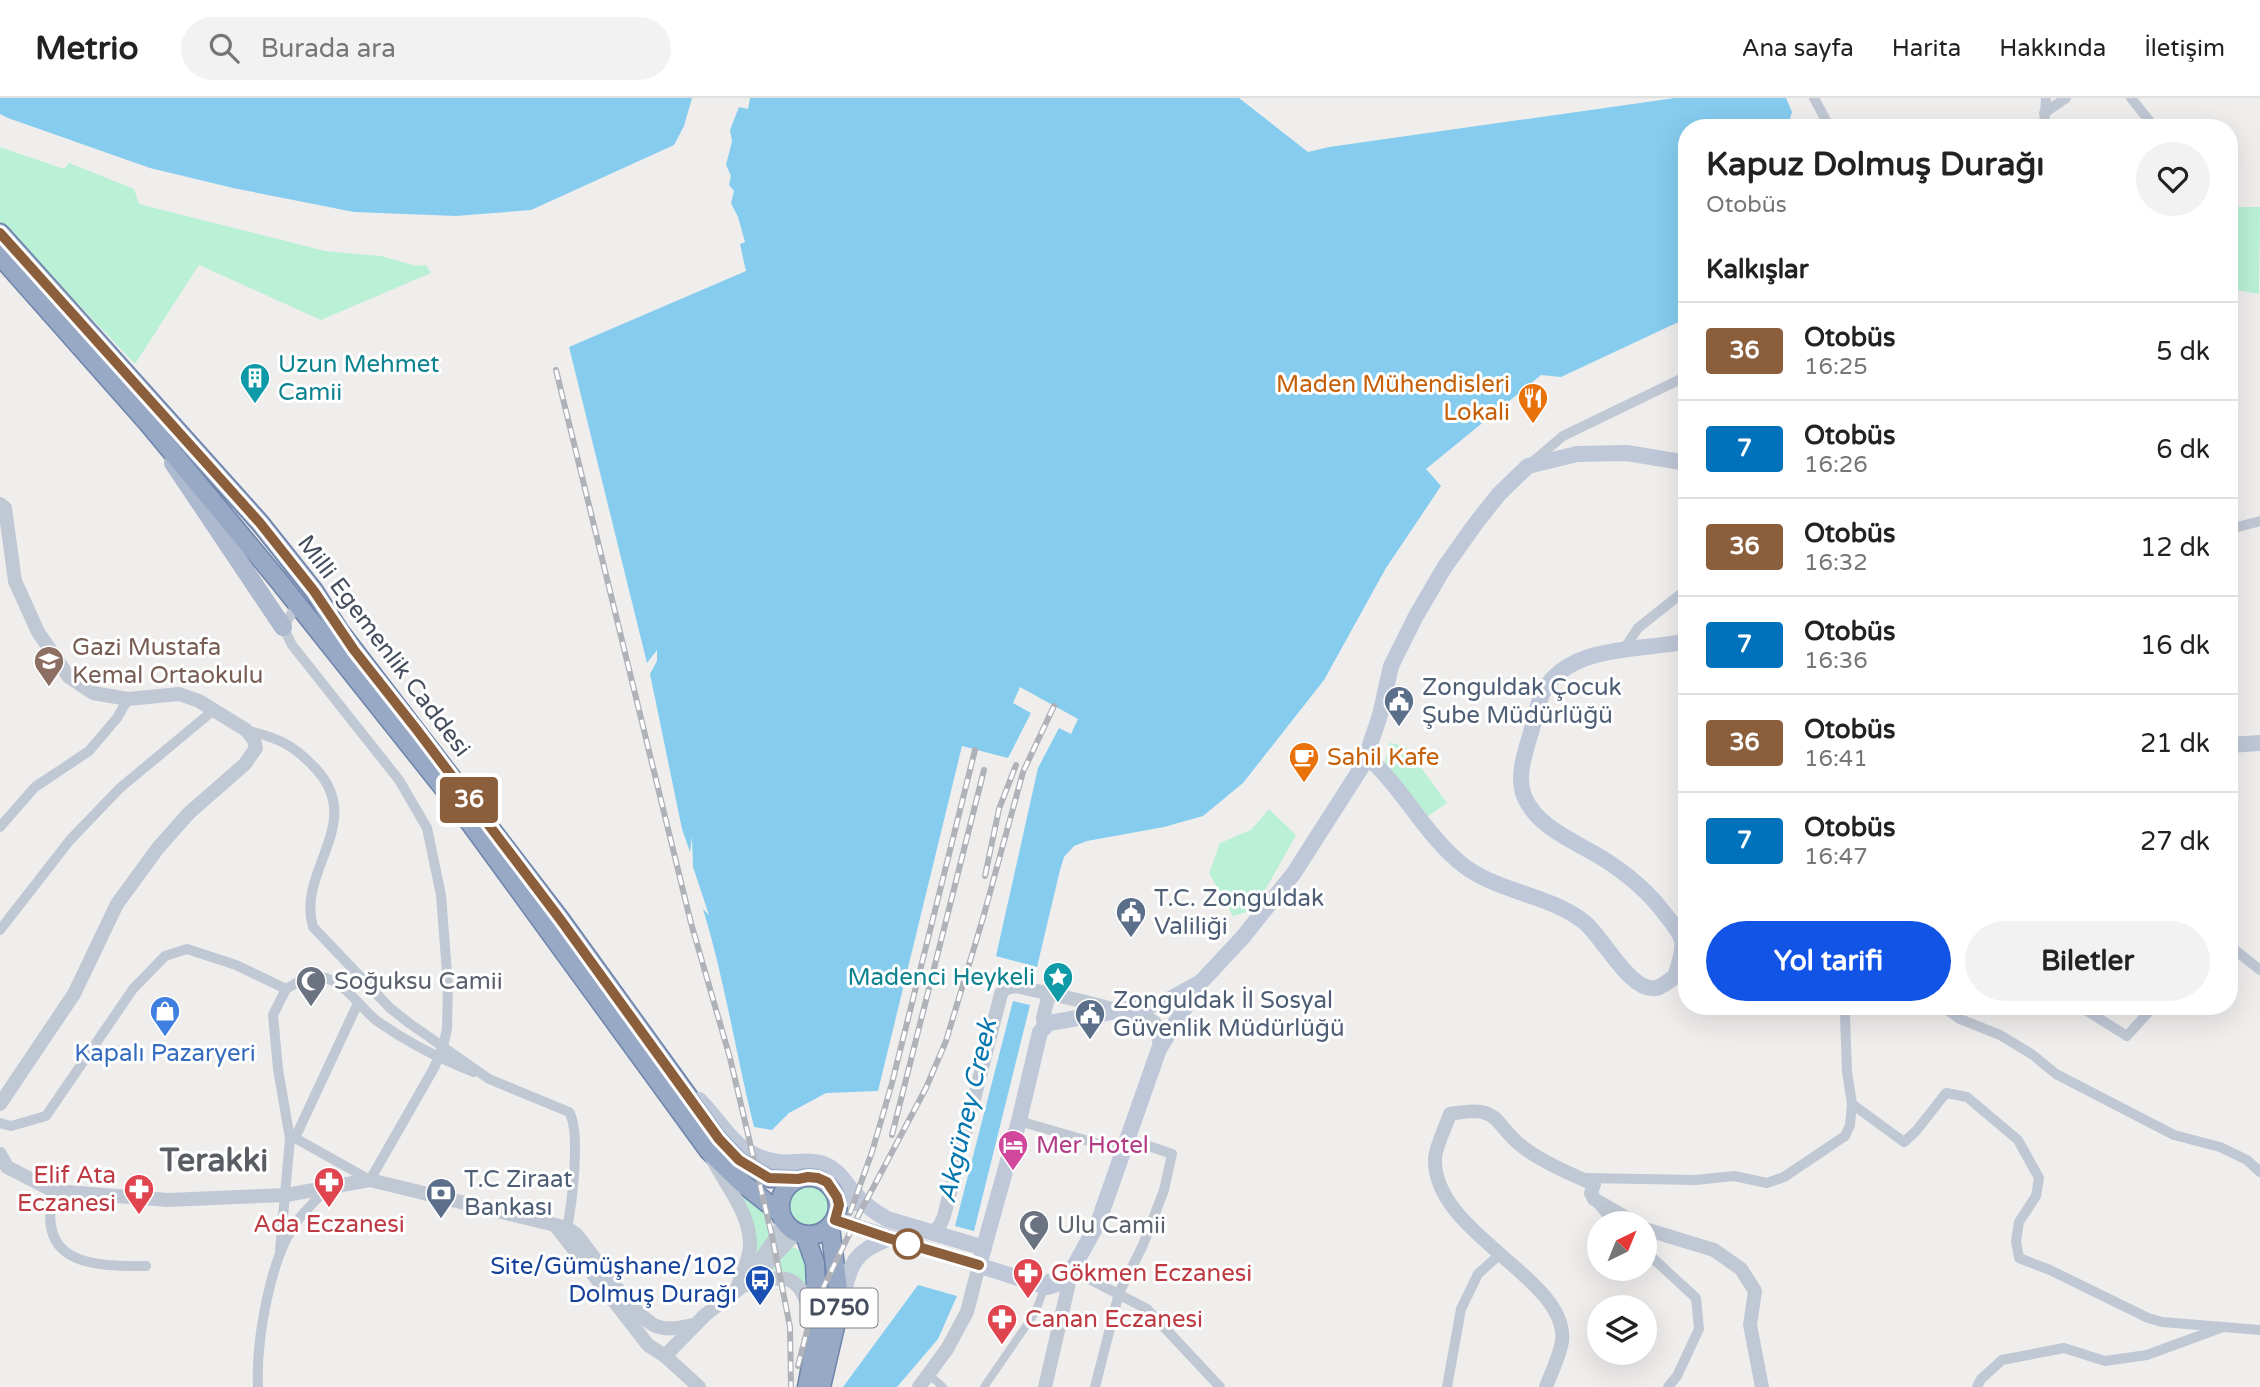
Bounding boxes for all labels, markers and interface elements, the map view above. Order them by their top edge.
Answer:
search box [181,17,671,80]
text: Metrio [35,29,139,68]
icon: search [205,29,243,67]
text: Burada ara [261,33,396,64]
text: Ana sayfa [1742,34,1854,63]
text: Harita [1892,34,1961,63]
text: Hakkında [1999,34,2106,63]
text: İletişim [2144,34,2225,63]
button: heart [2136,142,2210,216]
text: Kapuz Dolmuş Durağı [1706,145,2045,184]
text: Otobüs [1706,191,1787,219]
text: Kalkışlar [1706,254,1809,285]
text: Otobüs [1804,322,1895,353]
text: 36 [1729,336,1760,365]
text: 5 dk [2156,336,2210,367]
place label: Uzun Mehmet Camii [278,350,439,407]
text: 16:25 [1804,353,1868,381]
building icon: Uzun Mehmet Camii [238,361,272,405]
place label: Maden Mühendisleri Lokali [1276,370,1510,427]
restaurant icon: Maden Mühendisleri Lokali [1516,381,1550,425]
text: Otobüs [1804,420,1895,451]
text: 7 [1737,434,1752,463]
text: 6 dk [2156,434,2210,465]
text: 16:26 [1804,451,1868,479]
text: Otobüs [1804,518,1895,549]
street label: Milli Egemenlik Caddesi [291,530,477,762]
text: 36 [1729,532,1760,561]
text: 12 dk [2140,532,2210,563]
text: 16:32 [1804,549,1868,577]
text: Otobüs [1804,616,1895,647]
text: 7 [1737,630,1752,659]
text: 16 dk [2140,630,2210,661]
place label: Gazi Mustafa Kemal Ortaokulu [72,633,263,690]
school or university icon: Gazi Mustafa Kemal Ortaokulu [32,644,66,688]
text: 16:36 [1804,647,1868,675]
place label: Zonguldak Çocuk Şube Müdürlüğü [1422,673,1622,730]
public building icon: Zonguldak Çocuk Şube Müdürlüğü [1382,684,1416,728]
text: Otobüs [1804,714,1895,745]
text: 36 [1729,728,1760,757]
text: 21 dk [2140,728,2210,759]
cafe icon: Sahil Kafe [1287,740,1321,784]
place label: Sahil Kafe [1327,743,1439,772]
text: 16:41 [1804,745,1868,773]
line badge: 36 [438,777,500,823]
text: 36 [454,785,484,814]
text: Otobüs [1804,812,1895,843]
text: 7 [1737,826,1752,855]
text: 27 dk [2140,826,2210,857]
text: 16:47 [1804,843,1868,871]
place label: T.C. Zonguldak Valiliği [1154,884,1324,941]
public building icon: T.C. Zonguldak Valiliği [1114,895,1148,939]
button: Yol tarifi [1706,921,1951,1001]
button: Biletler [1965,921,2210,1001]
place icon: Madenci Heykeli [1041,960,1075,1004]
place label: Madenci Heykeli [847,963,1035,992]
mosque icon: Soğuksu Camii [294,964,328,1008]
place label: Soğuksu Camii [334,967,503,996]
place label: Zonguldak İl Sosyal Güvenlik Müdürlüğü [1113,986,1345,1043]
shop icon: Kapalı Pazaryeri [148,994,182,1038]
public building icon: Zonguldak İl Sosyal Güvenlik Müdürlüğü [1073,997,1107,1041]
water label: Akgüney Creek [931,1014,1004,1206]
place label: Kapalı Pazaryeri [74,1039,256,1068]
hotel icon: Mer Hotel [996,1128,1030,1172]
place label: Mer Hotel [1036,1131,1149,1160]
district label: Terakki [159,1142,268,1180]
place label: Elif Ata Eczanesi [17,1161,116,1218]
pharmacy icon: Ada Eczanesi [312,1165,346,1209]
place label: T.C Ziraat Bankası [464,1165,572,1222]
pharmacy icon: Elif Ata Eczanesi [122,1172,156,1216]
bank icon: T.C Ziraat Bankası [424,1176,458,1220]
mosque icon: Ulu Camii [1017,1208,1051,1252]
place label: Ada Eczanesi [253,1210,405,1239]
place label: Ulu Camii [1057,1211,1166,1240]
north arrow [1587,1211,1657,1281]
map controls [1587,1211,1657,1365]
unlabelled marker [893,1229,923,1259]
place label: Site/Gümüşhane/102 Dolmuş Durağı [490,1252,737,1309]
pharmacy icon: Gökmen Eczanesi [1011,1256,1045,1300]
place label: Gökmen Eczanesi [1051,1259,1252,1288]
bus stop icon: Site/Gümüşhane/102 Dolmuş Durağı [743,1263,777,1307]
road number: D750 [800,1288,878,1328]
button: layers [1587,1295,1657,1365]
pharmacy icon: Canan Eczanesi [985,1302,1019,1346]
place label: Canan Eczanesi [1025,1305,1203,1334]

